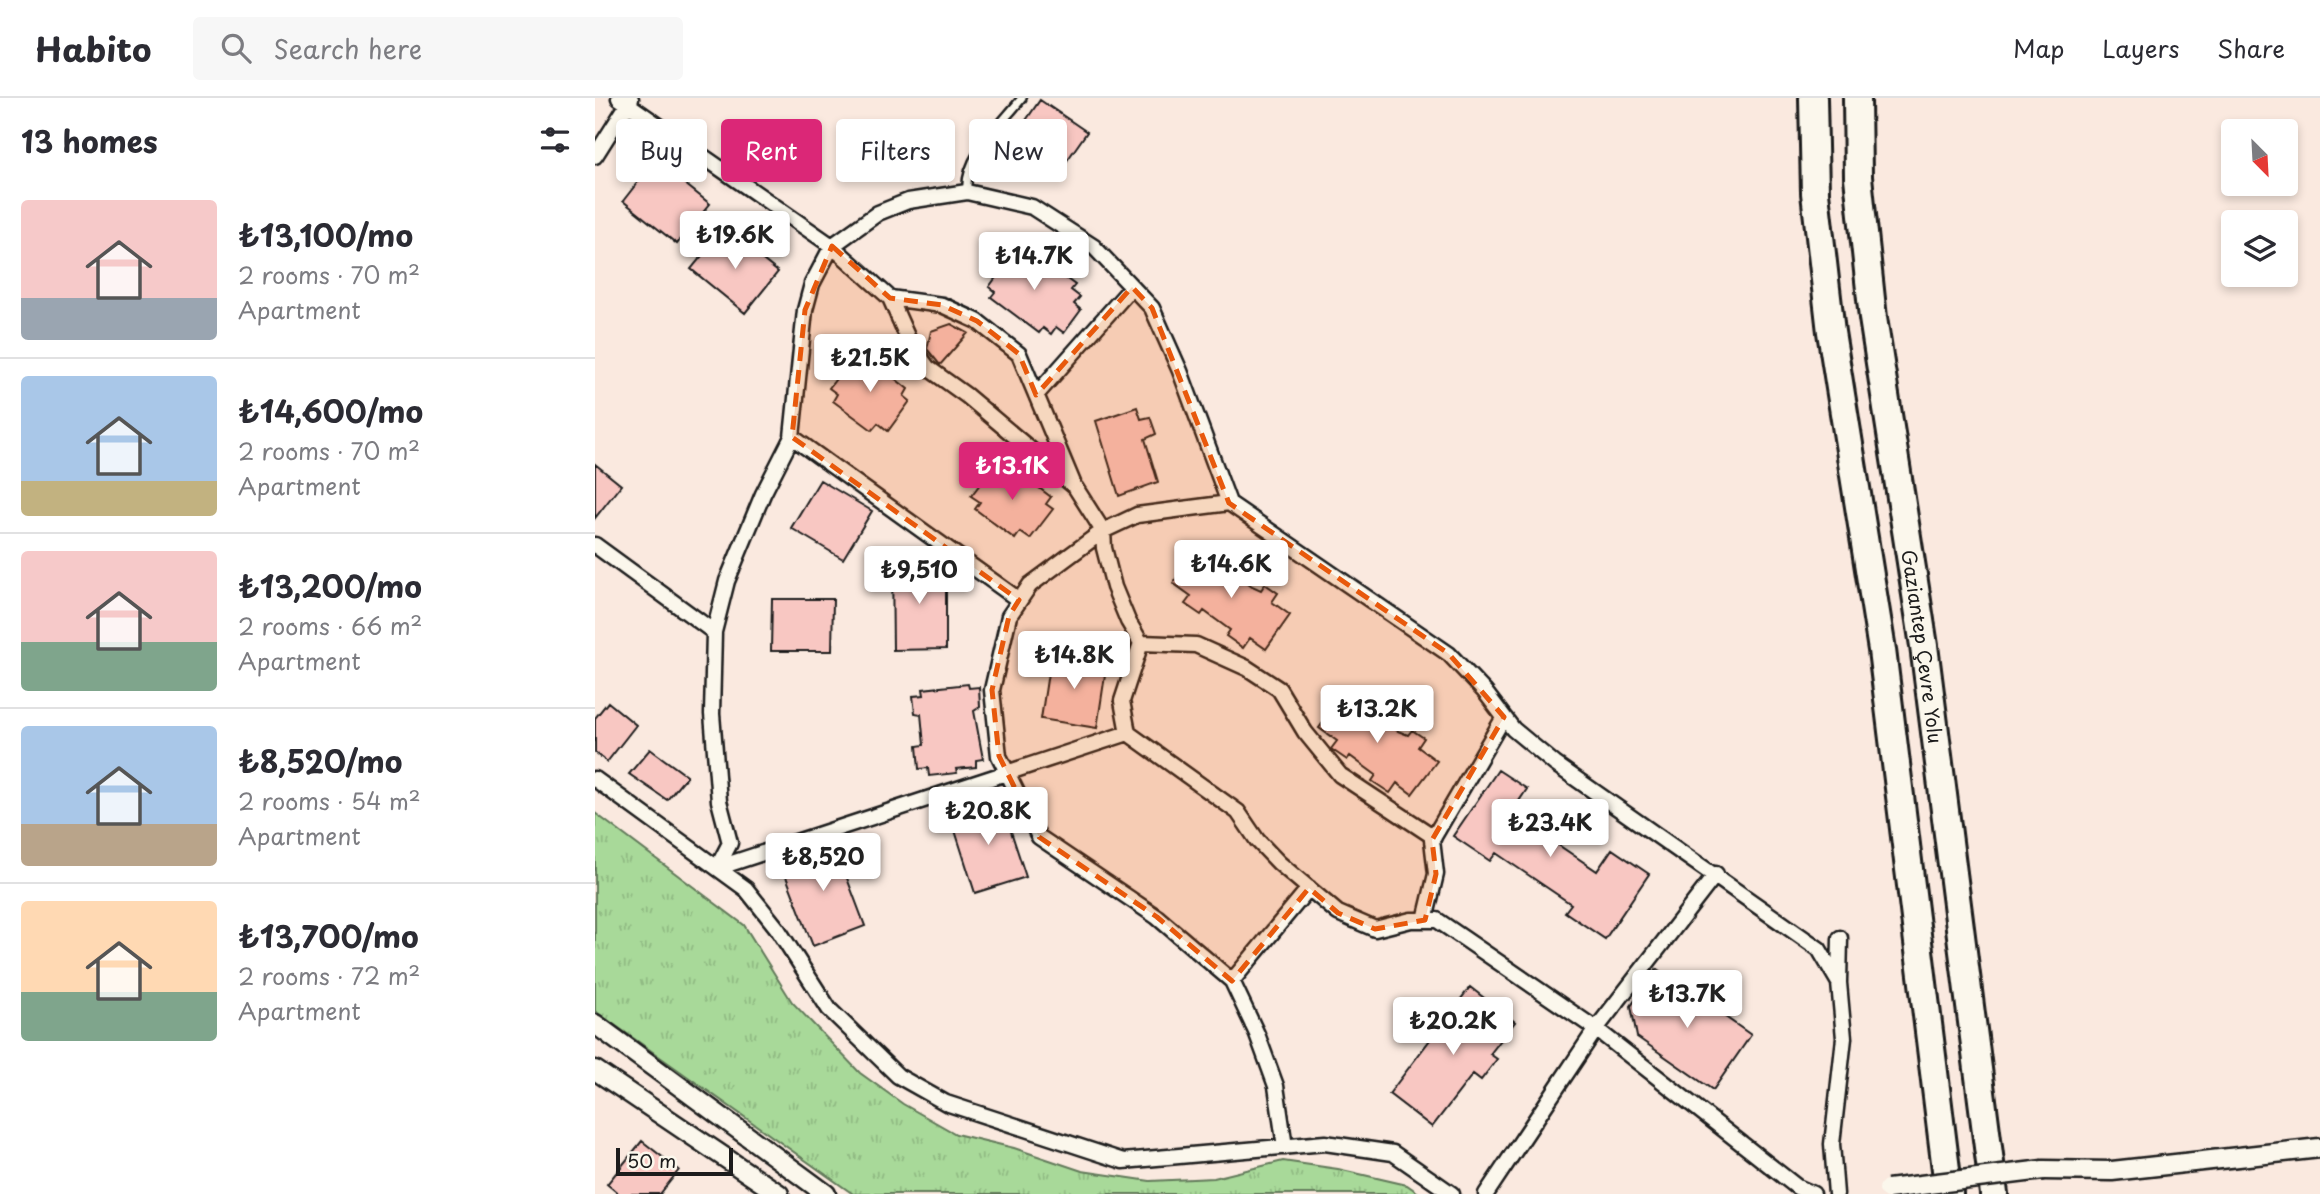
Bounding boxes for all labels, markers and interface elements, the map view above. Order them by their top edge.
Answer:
search box [193,17,683,80]
text: Habito [35,23,151,73]
icon: search [217,29,255,67]
text: Search here [273,29,422,68]
text: Map [2013,30,2064,66]
text: Layers [2102,30,2179,66]
text: Share [2217,30,2285,66]
text: 13 homes [21,118,158,163]
chip: Buy [616,119,707,182]
chip: Rent [721,119,822,182]
chip: Filters [836,119,955,182]
chip: New [969,119,1067,182]
north arrow [2221,119,2298,196]
map controls [2221,119,2298,287]
icon: filters [536,121,574,159]
button: layers [2221,210,2298,287]
text: ₺13,100/mo [238,212,413,257]
pin: ₺19.6K [678,212,792,271]
text: ₺19.6K [696,216,774,251]
icon: home [77,228,161,312]
pin: ₺14.7K [977,232,1091,292]
text: ₺14.7K [995,237,1073,272]
text: 2 rooms · 70 m² [238,257,420,292]
text: Apartment [238,292,361,327]
pin: ₺21.5K [813,334,927,394]
text: ₺21.5K [830,339,910,374]
text: ₺14,600/mo [238,388,423,433]
icon: home [77,404,161,488]
text: 2 rooms · 70 m² [238,433,420,468]
pin: ₺13.1K [955,442,1069,502]
text: ₺13.1K [975,447,1049,482]
text: Apartment [238,468,361,503]
pin: ₺14.6K [1174,540,1288,600]
text: ₺14.6K [1190,545,1272,580]
pin: ₺9,510 [862,546,976,606]
street label: Gaziantep Çevre Yolu [1895,548,1950,745]
text: ₺9,510 [880,551,958,586]
text: ₺13,200/mo [238,563,422,608]
icon: home [77,579,161,663]
text: 2 rooms · 66 m² [238,608,422,643]
pin: ₺14.8K [1017,632,1131,691]
text: ₺14.8K [1034,636,1114,671]
text: Apartment [238,643,361,678]
pin: ₺13.2K [1320,686,1434,745]
text: ₺13.2K [1337,690,1417,725]
text: ₺8,520/mo [238,738,402,783]
icon: home [77,754,161,838]
text: 2 rooms · 54 m² [238,783,421,818]
pin: ₺20.8K [931,788,1045,847]
text: ₺20.8K [945,792,1031,827]
pin: ₺23.4K [1493,800,1607,859]
text: ₺23.4K [1508,804,1592,839]
text: Apartment [238,818,361,853]
pin: ₺8,520 [766,834,880,893]
text: ₺8,520 [782,838,864,873]
text: ₺13,700/mo [238,913,419,958]
icon: home [77,929,161,1013]
text: 2 rooms · 72 m² [238,958,420,993]
pin: ₺13.7K [1630,970,1744,1030]
text: ₺13.7K [1648,975,1726,1010]
text: Apartment [238,993,361,1028]
pin: ₺20.2K [1396,998,1510,1057]
text: ₺20.2K [1409,1002,1497,1037]
scale bar [616,1145,733,1177]
text: 50 m [627,1146,676,1174]

